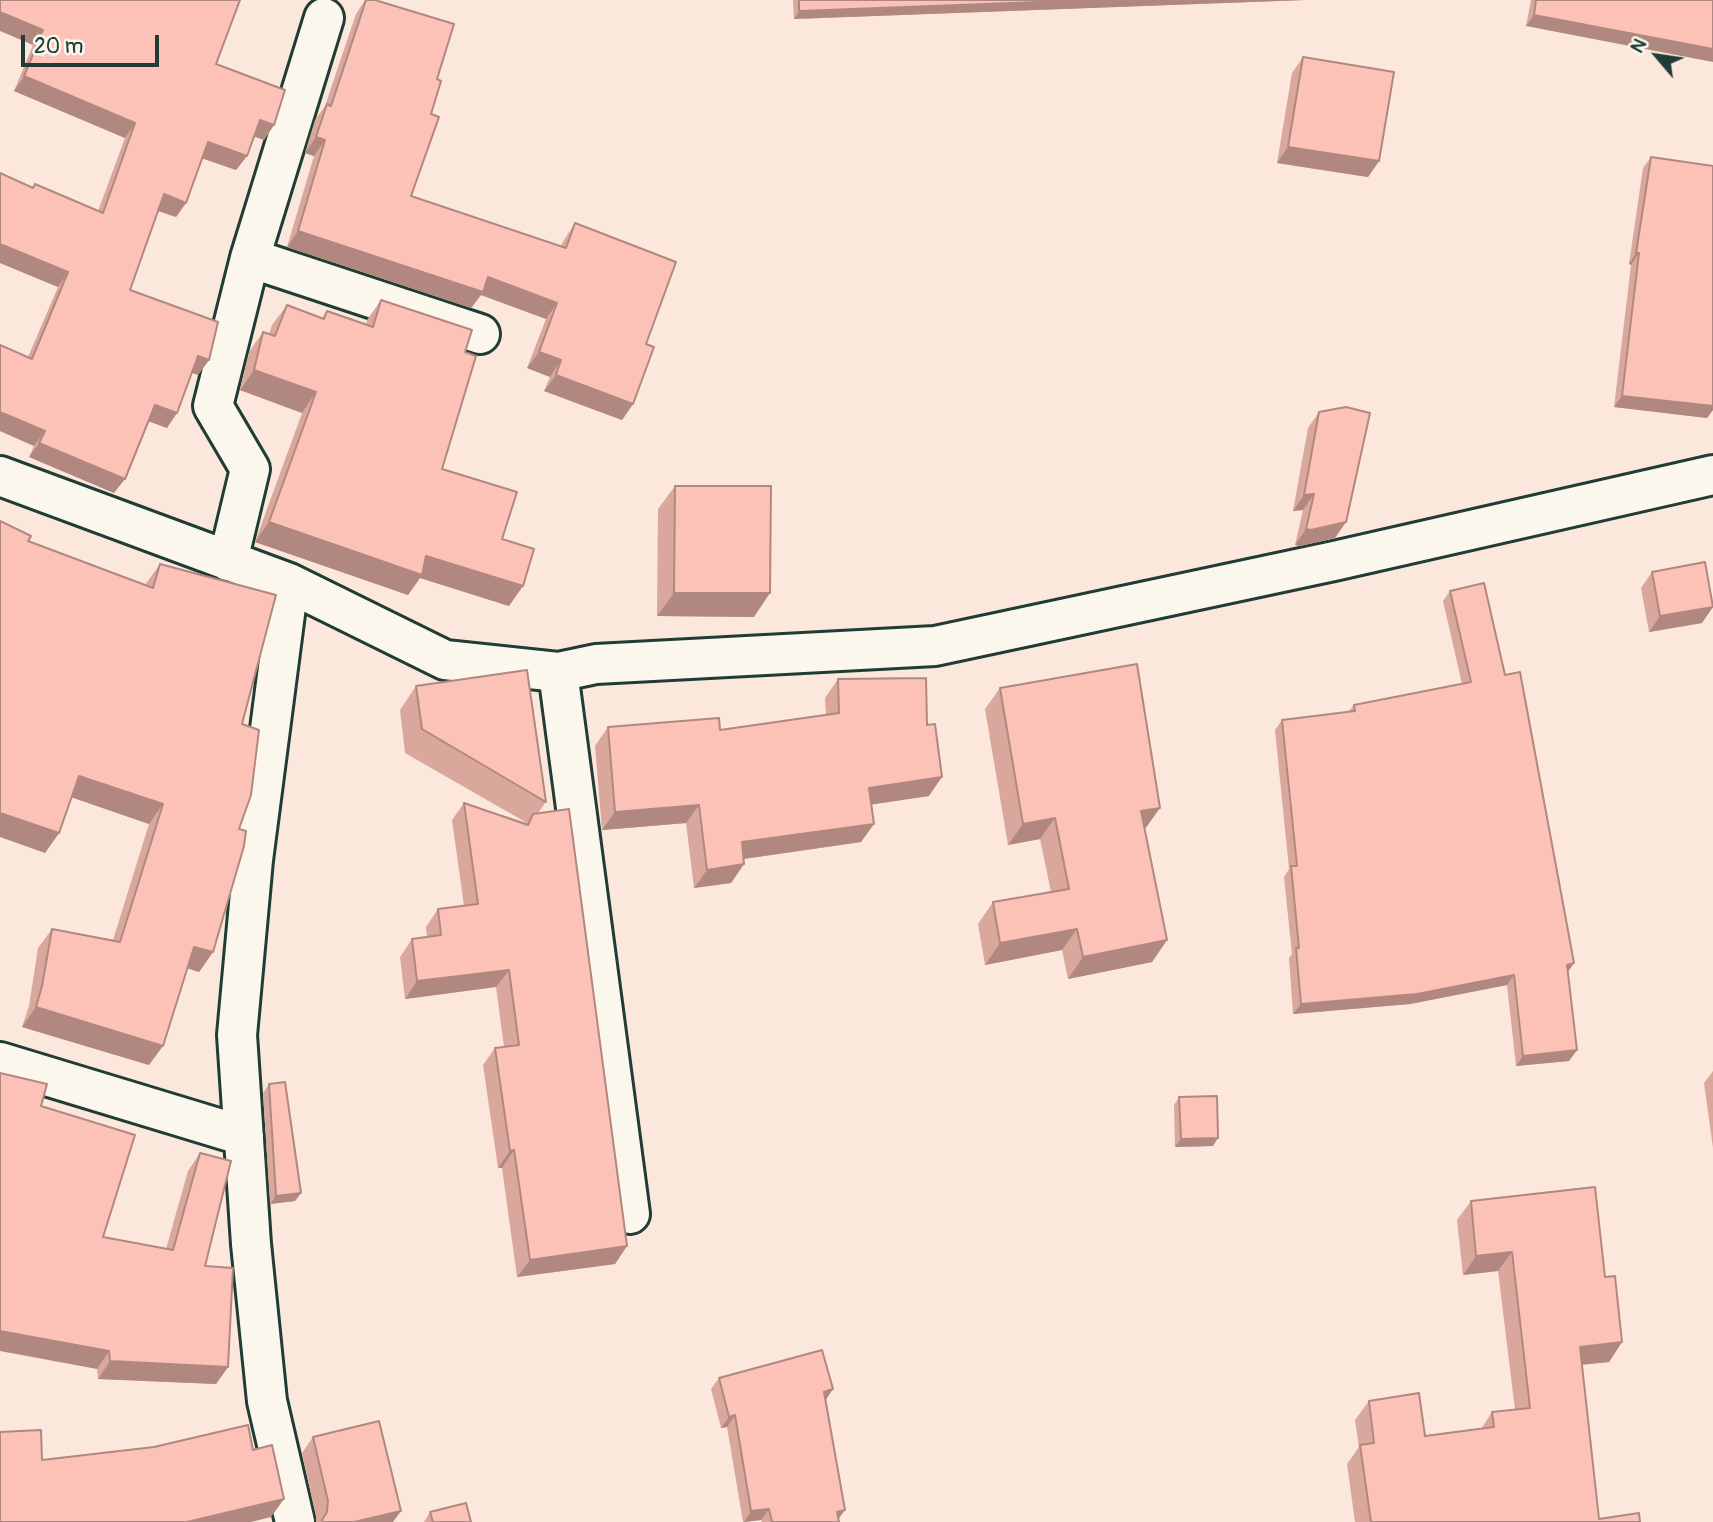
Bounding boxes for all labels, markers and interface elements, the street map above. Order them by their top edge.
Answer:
scale bar [24,21,163,65]
north arrow [1622,21,1692,91]
text: 20 m [34,33,83,60]
text: N [1625,34,1652,57]

